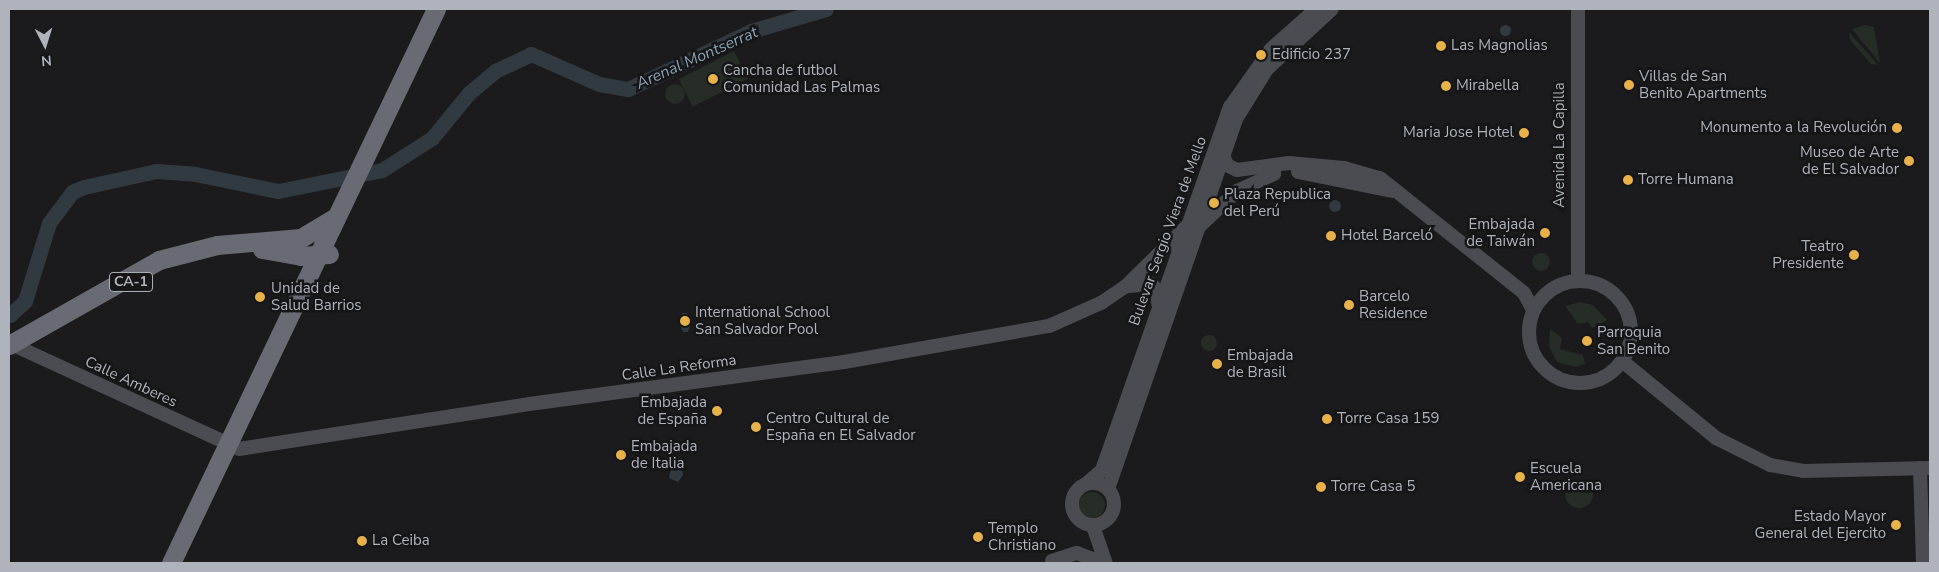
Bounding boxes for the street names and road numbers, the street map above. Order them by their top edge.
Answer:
street label: Avenida La Capilla [1551,82,1569,208]
street label: Bulevar Sergio Viera de Mello [1125,134,1211,328]
road number: CA-1 [108,270,154,294]
street label: Calle La Reforma [621,351,737,385]
street label: Calle Amberes [82,353,180,411]

